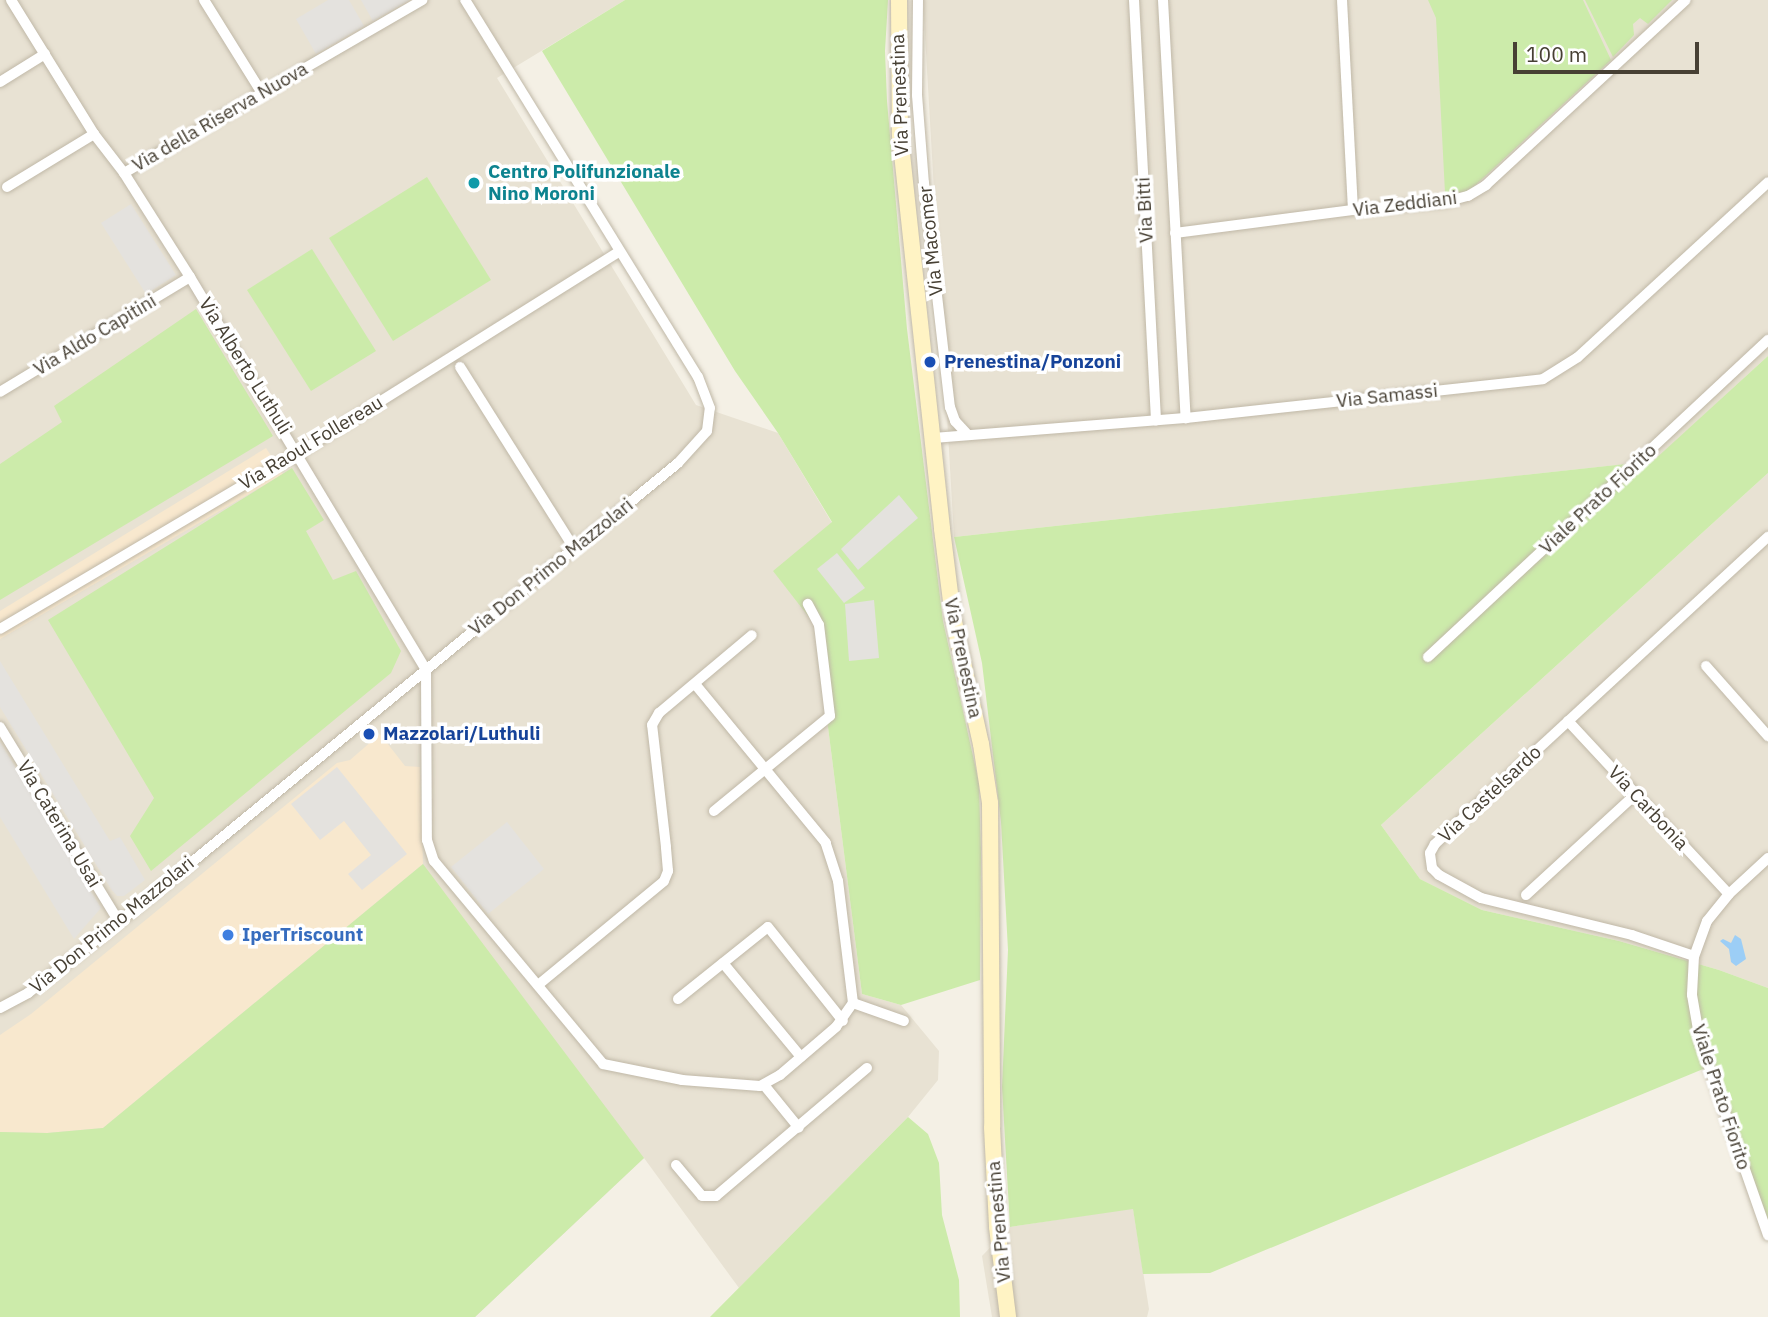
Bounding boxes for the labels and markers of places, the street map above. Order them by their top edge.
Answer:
place label: Centro Polifunzionale Nino Moroni [488,161,680,205]
marker: Centro Polifunzionale Nino Moroni [466,175,482,191]
place label: Prenestina/Ponzoni [944,351,1121,373]
marker: Prenestina/Ponzoni [922,354,938,370]
place label: Mazzolari/Luthuli [383,723,540,745]
marker: Mazzolari/Luthuli [361,726,377,742]
place label: IperTriscount [242,924,363,946]
marker: IperTriscount [220,927,236,943]

